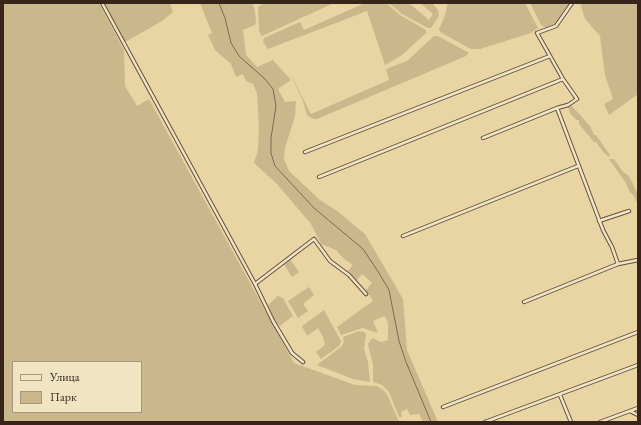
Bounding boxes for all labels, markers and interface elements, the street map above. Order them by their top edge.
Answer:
legend [12,361,142,413]
text: Улица [50,369,80,385]
text: Парк [50,389,77,405]

